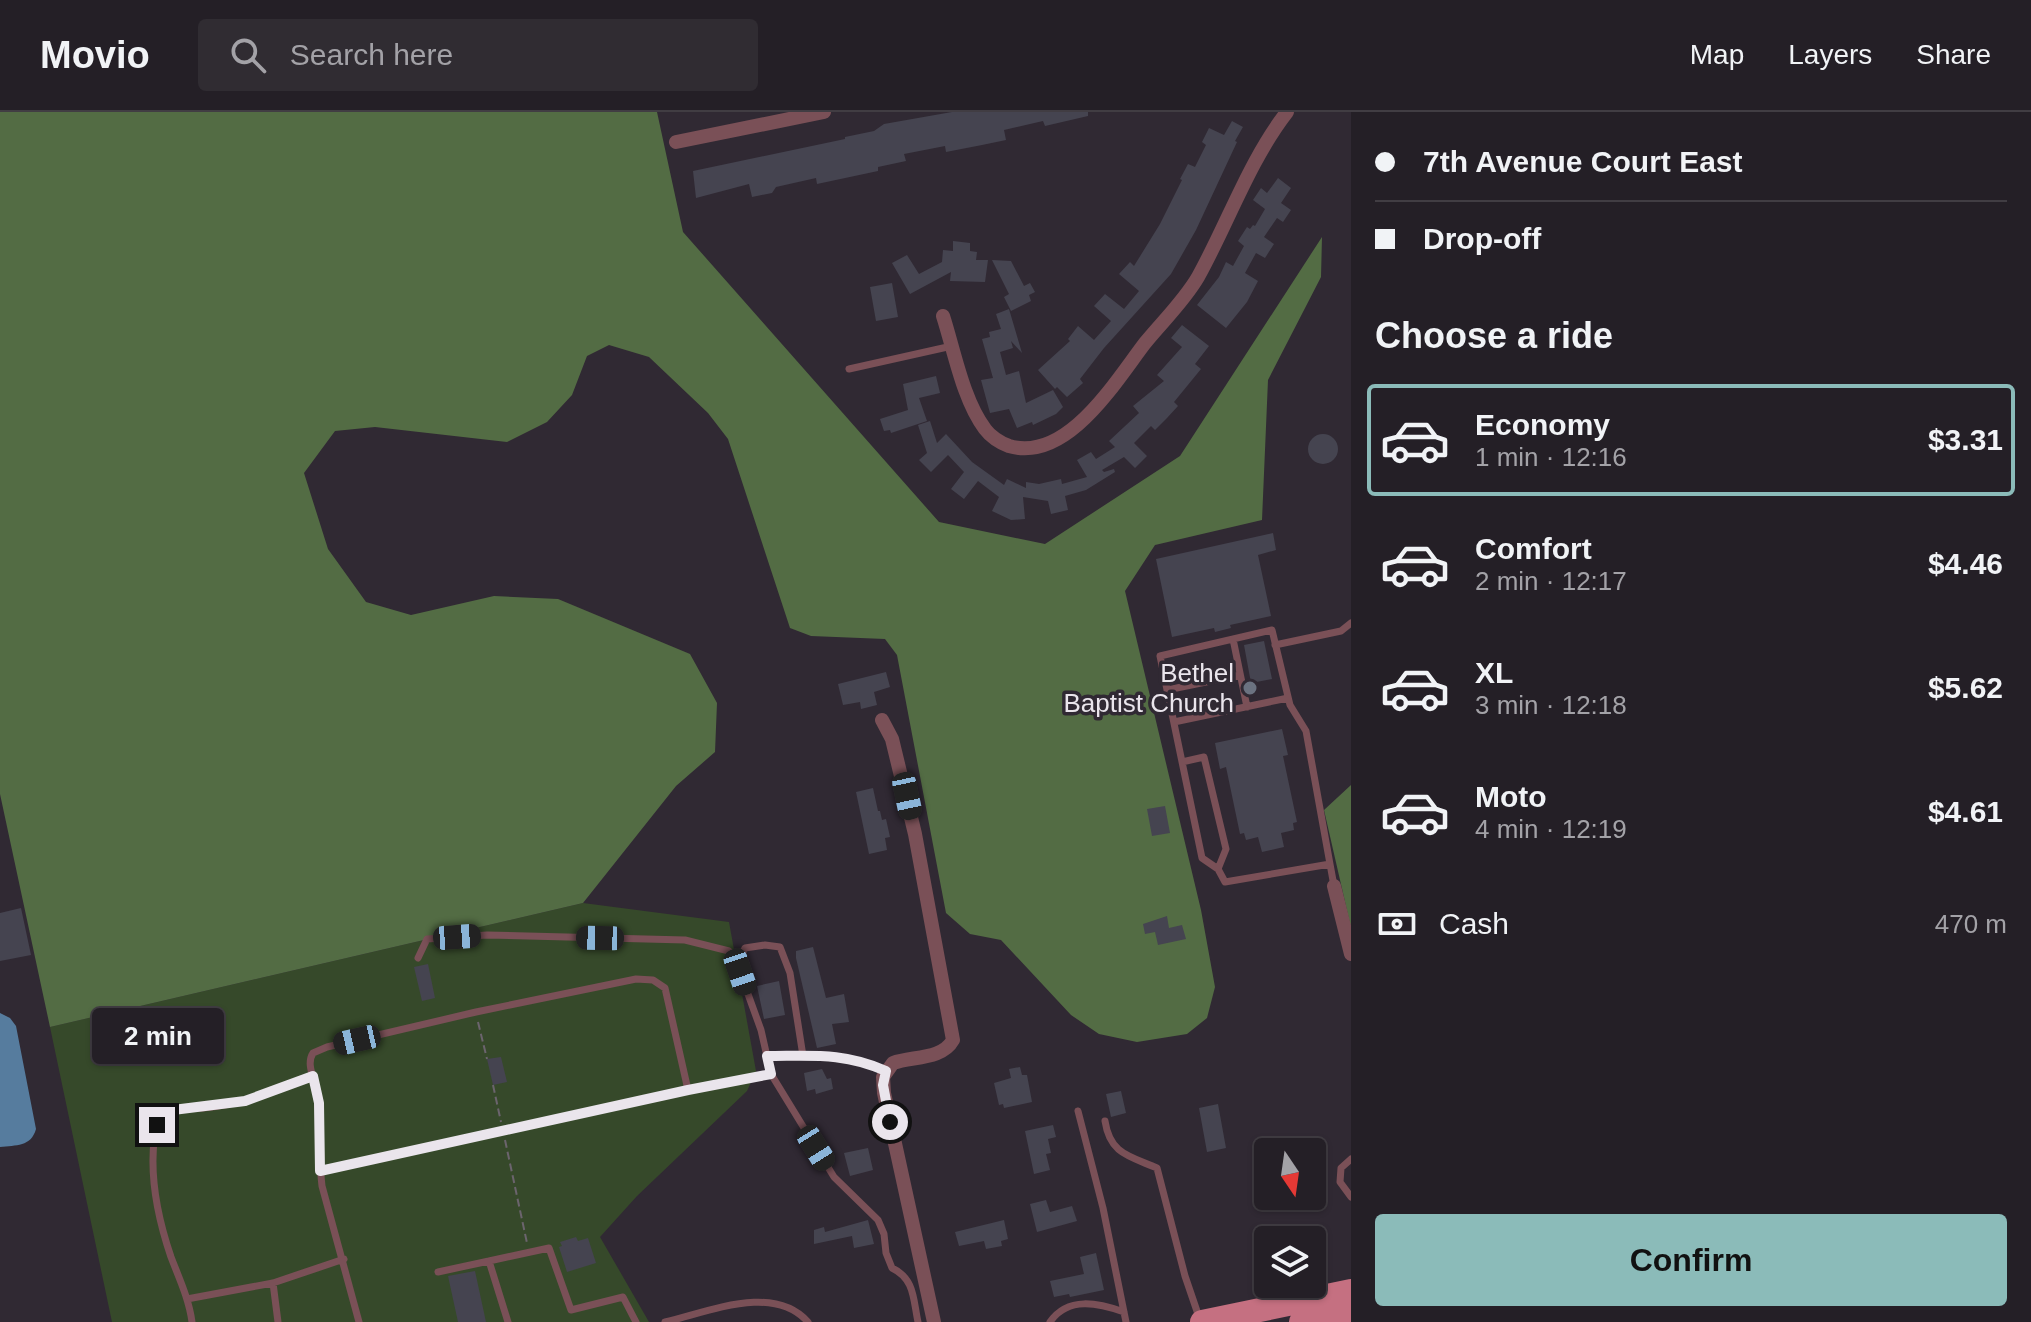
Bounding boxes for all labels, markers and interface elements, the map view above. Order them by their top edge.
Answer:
search box [198,19,758,91]
icon: search [226,33,270,77]
text: Movio [40,34,150,76]
text: Search here [290,38,453,71]
text: Map [1690,39,1744,70]
text: Layers [1788,39,1872,70]
text: Share [1916,39,1991,70]
text: 7th Avenue Court East [1423,145,1743,178]
text: Drop-off [1423,222,1541,255]
text: Choose a ride [1375,315,1613,356]
icon: car [1379,404,1451,476]
text: Economy [1475,408,1610,441]
text: $3.31 [1928,423,2003,456]
text: 1 min · 12:16 [1475,442,1627,472]
icon: car [1379,528,1451,600]
text: Comfort [1475,532,1592,565]
text: $4.46 [1928,547,2003,580]
text: 2 min · 12:17 [1475,566,1627,596]
icon: car [1379,652,1451,724]
text: XL [1475,656,1513,689]
place label: Bethel Baptist Church [1063,658,1234,718]
text: $5.62 [1928,671,2003,704]
marker: Bethel Baptist Church [1241,679,1259,697]
text: 3 min · 12:18 [1475,690,1627,720]
car [890,770,924,822]
icon: car [1379,776,1451,848]
text: Moto [1475,780,1547,813]
text: $4.61 [1928,795,2003,828]
text: 4 min · 12:19 [1475,814,1627,844]
icon: cash [1375,902,1419,946]
text: Cash [1439,907,1509,940]
text: 470 m [1935,909,2007,939]
car [432,923,482,951]
car [576,926,624,950]
car [721,945,759,999]
callout: 2 min [91,1009,223,1065]
text: 2 min [124,1021,192,1051]
car [331,1023,383,1057]
route start [872,1104,908,1140]
route end [139,1107,175,1143]
car [793,1121,839,1175]
north arrow [1254,1138,1326,1210]
map controls [1254,1138,1326,1298]
button: Confirm [1375,1214,2007,1306]
button: layers [1254,1226,1326,1298]

